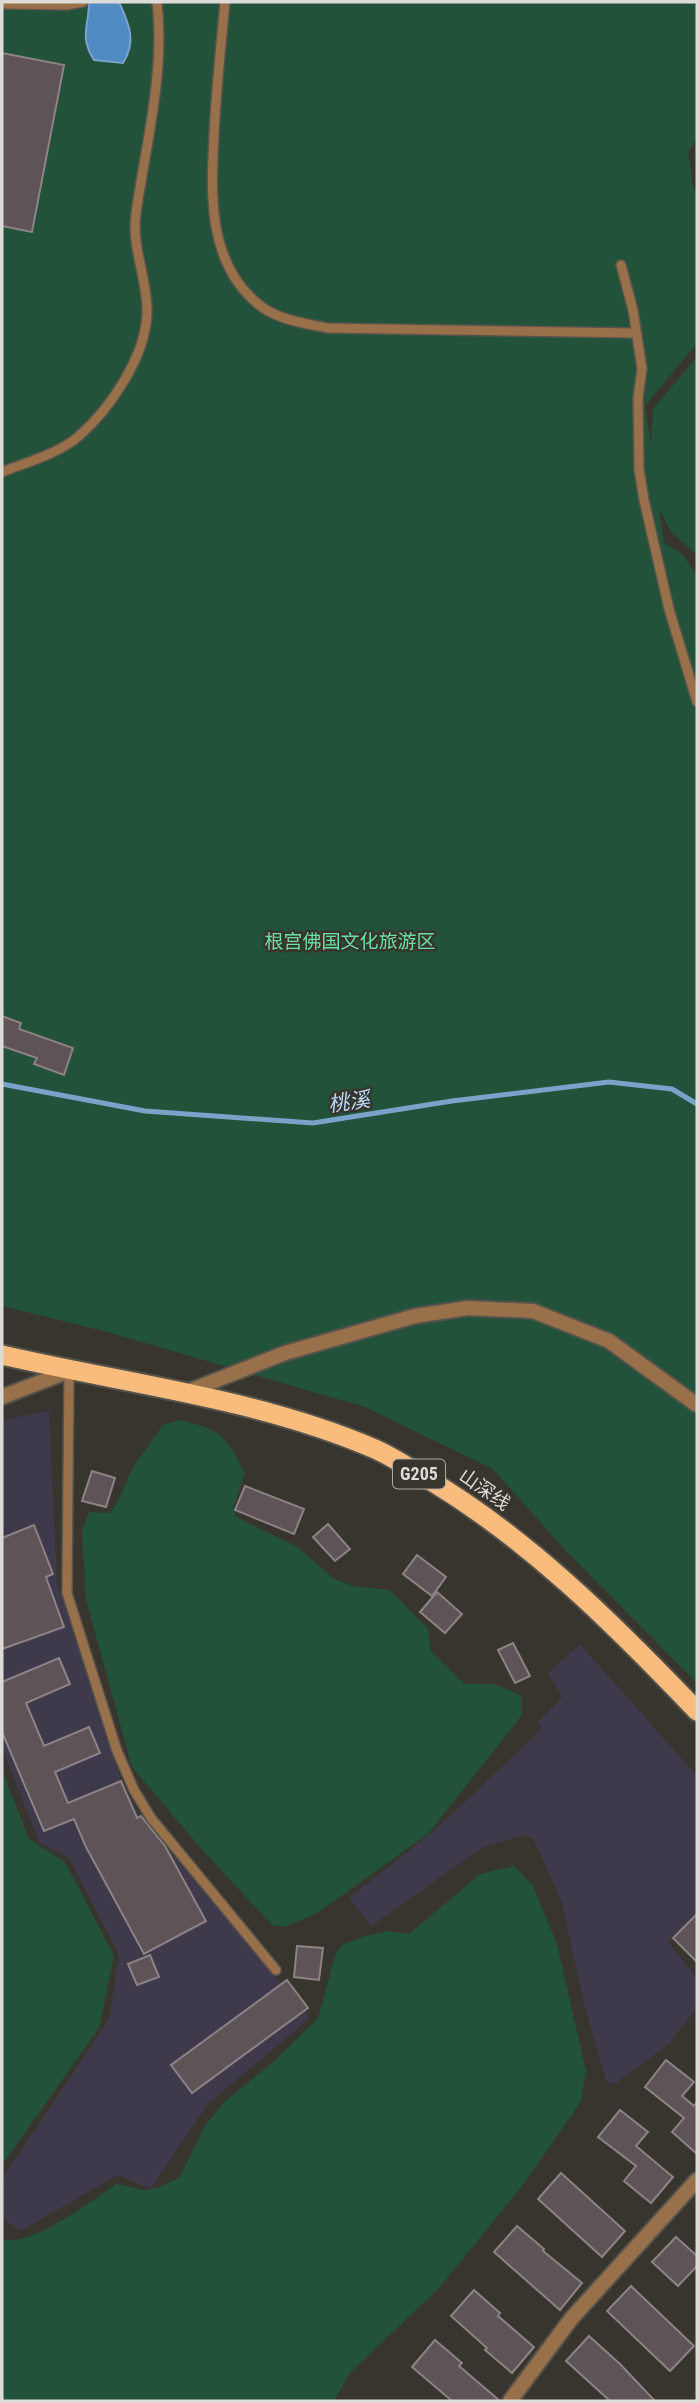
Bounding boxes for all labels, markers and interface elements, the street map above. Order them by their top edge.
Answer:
park label: 根宫佛国文化旅游区 [264,930,436,953]
water label: 桃溪 [327,1087,373,1117]
road number: G205 [393,1460,445,1489]
street label: 山深线 [455,1464,515,1515]

